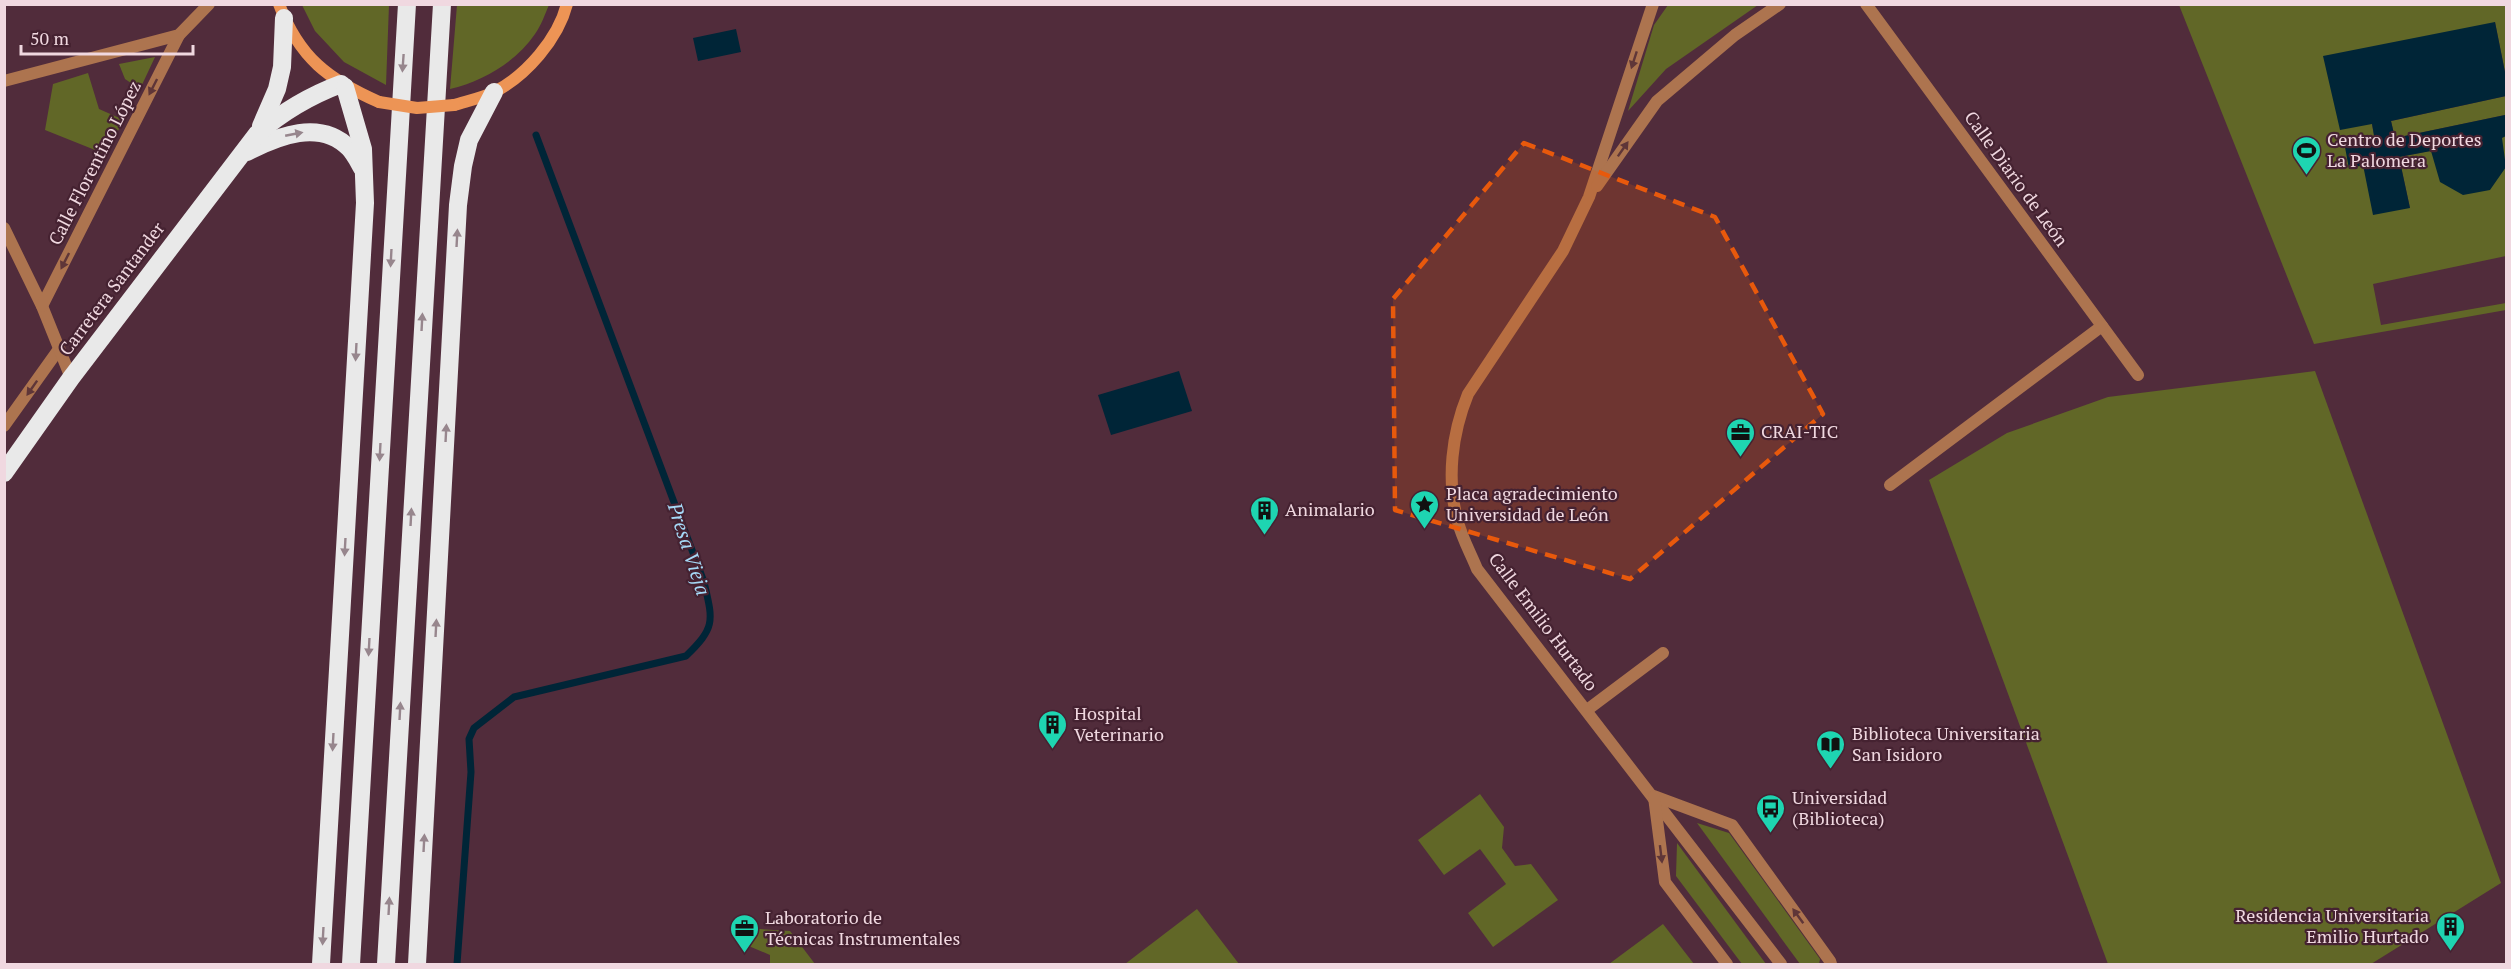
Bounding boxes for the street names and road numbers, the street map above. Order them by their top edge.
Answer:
street label: Calle Florentino López [42,76,146,249]
street label: Calle Diario de León [1960,106,2074,251]
street label: Carretera Santander [53,217,169,360]
street label: Calle Emilio Hurtado [1484,547,1604,696]

